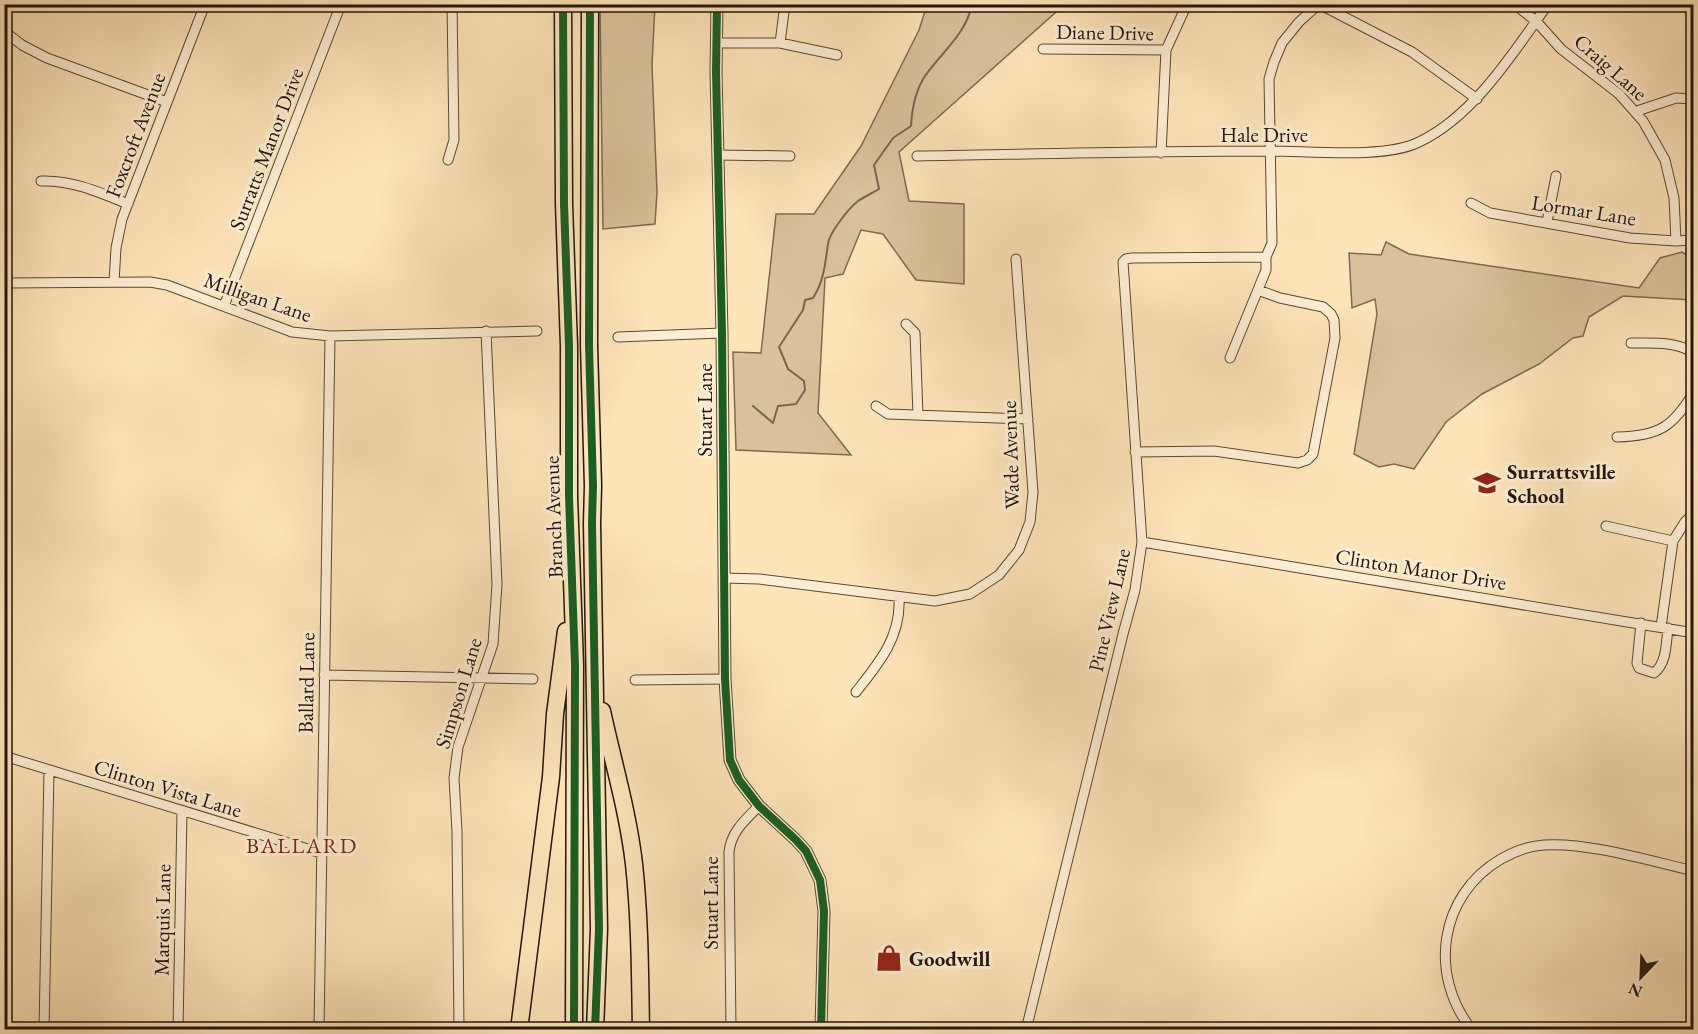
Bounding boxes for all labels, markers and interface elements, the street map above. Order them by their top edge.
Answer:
street label: Diane Drive [1056,18,1154,46]
street label: Craig Lane [1569,28,1653,106]
street label: Surratts Manor Drive [223,64,309,234]
street label: Foxcroft Avenue [99,69,171,201]
street label: Hale Drive [1220,121,1308,148]
street label: Lormar Lane [1530,188,1638,232]
street label: Milligan Lane [201,266,315,328]
street label: Stuart Lane [691,363,718,457]
street label: Wade Avenue [995,400,1025,510]
street label: Branch Avenue [537,455,569,579]
place label: Surrattsville School [1507,458,1616,509]
school or university icon: Surrattsville School [1472,468,1502,498]
street label: Clinton Manor Drive [1333,542,1509,596]
street label: Pine View Lane [1082,546,1136,674]
street label: Ballard Lane [292,632,320,734]
street label: Simpson Lane [428,634,488,752]
street label: Clinton Vista Lane [91,753,245,823]
district label: BALLARD [246,831,358,860]
street label: Stuart Lane [697,856,724,950]
street label: Marquis Lane [148,864,176,976]
shop icon: Goodwill [874,943,904,973]
place label: Goodwill [909,945,990,972]
north arrow [1611,947,1671,1007]
text: N [1625,978,1645,1003]

